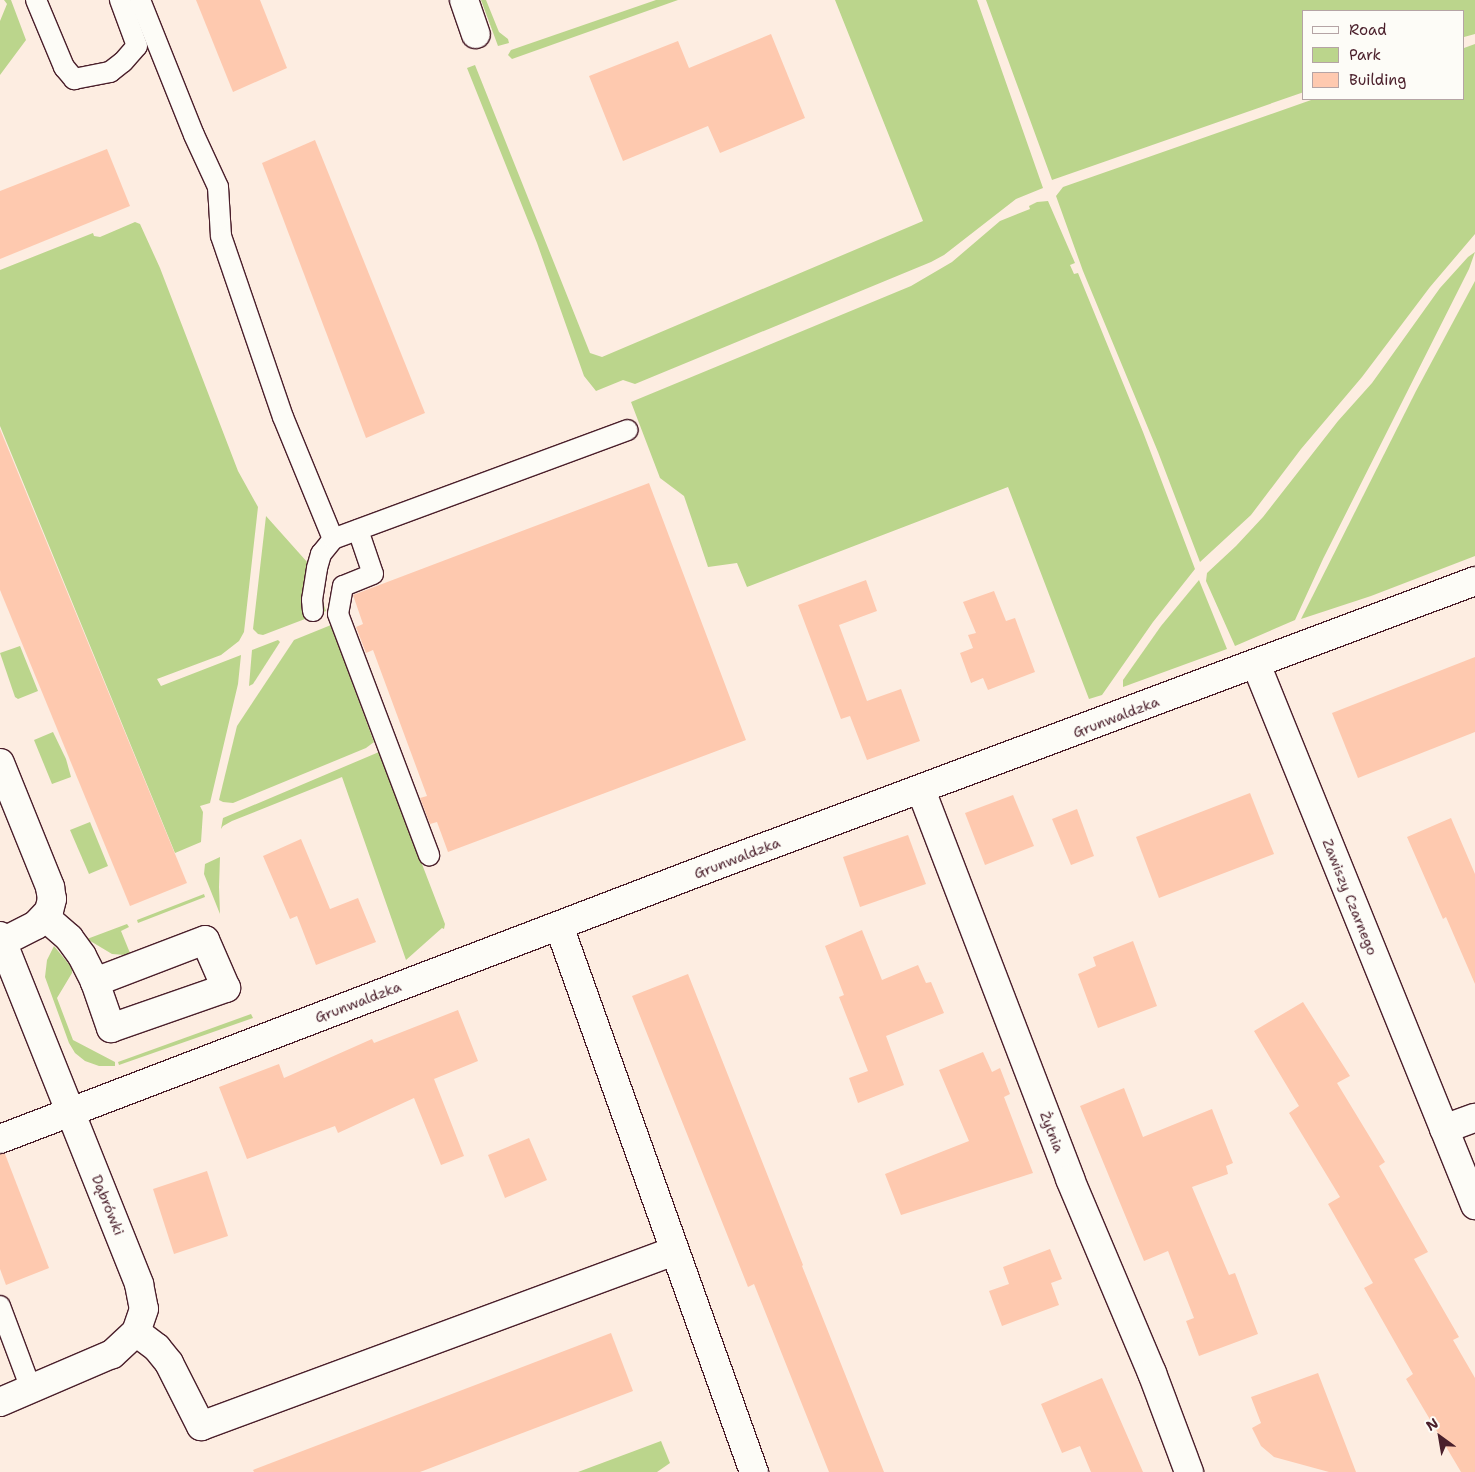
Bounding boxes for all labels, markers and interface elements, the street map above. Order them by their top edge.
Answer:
legend [1302,10,1465,100]
text: Road [1349,20,1387,40]
text: Park [1349,45,1381,65]
text: Building [1349,70,1406,90]
street label: Grunwaldzka [1071,693,1161,741]
street label: Grunwaldzka [692,834,782,882]
street label: Zawiszy Czarnego [1319,836,1381,958]
street label: Grunwaldzka [313,978,403,1026]
street label: Żytnia [1037,1109,1067,1155]
street label: Dąbrówki [88,1172,128,1238]
north arrow [1415,1412,1465,1462]
text: N [1423,1414,1442,1435]

